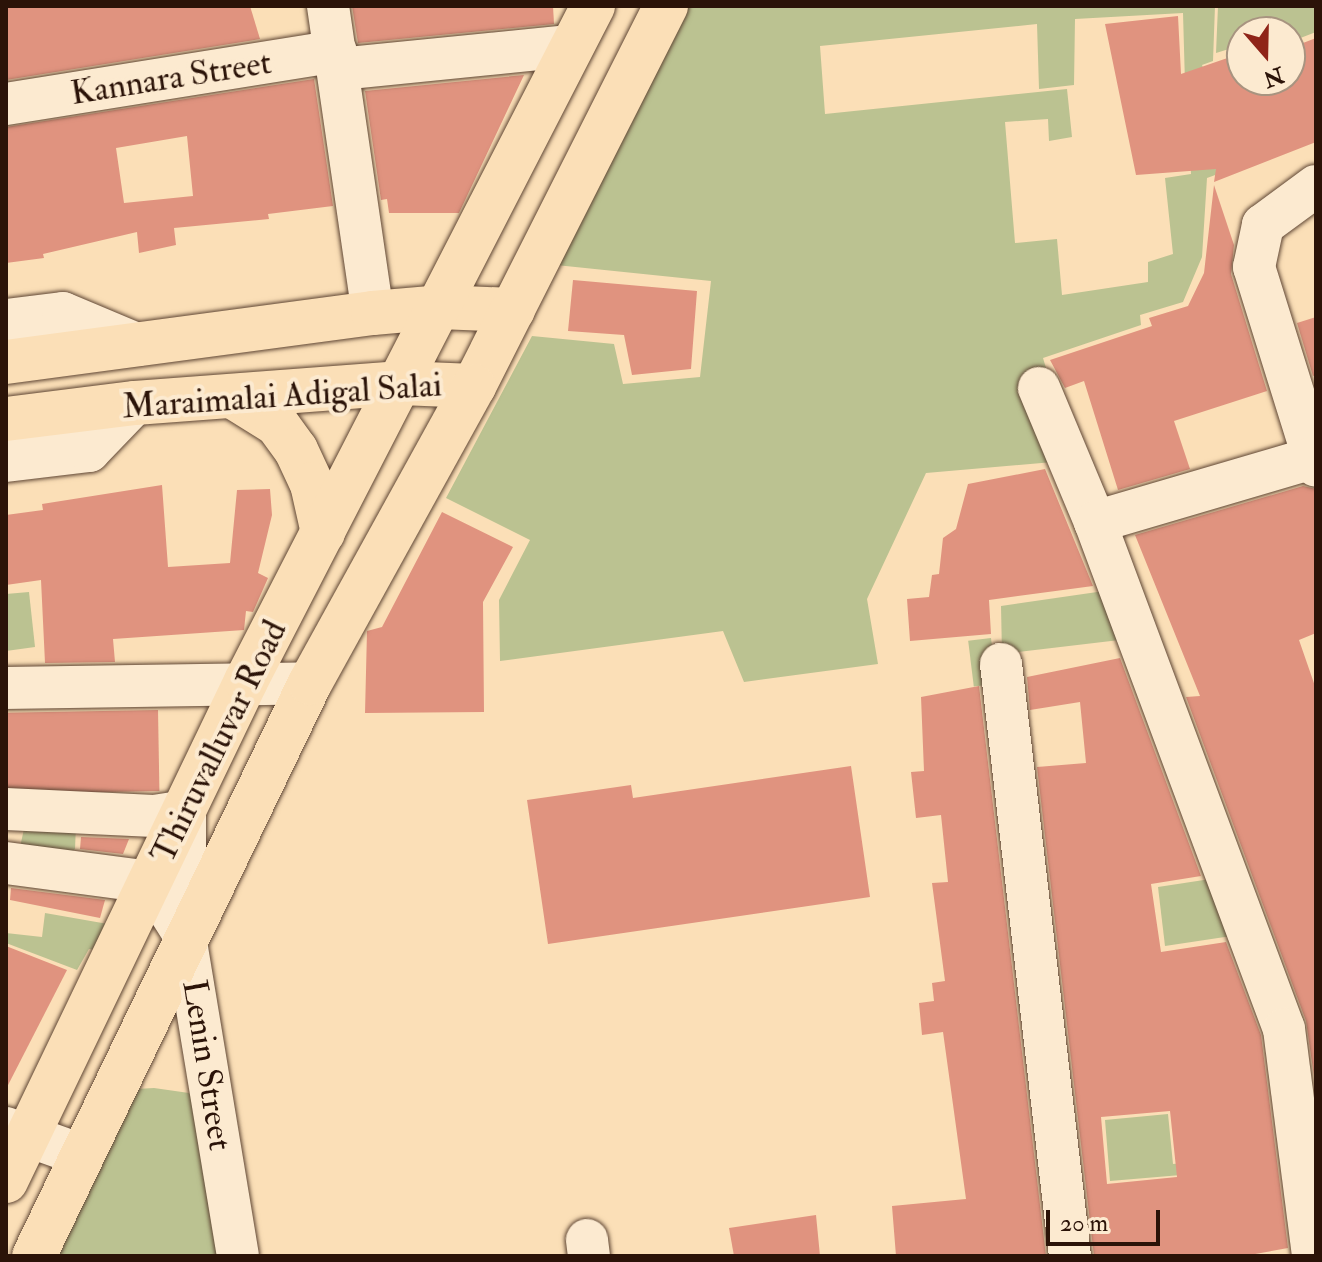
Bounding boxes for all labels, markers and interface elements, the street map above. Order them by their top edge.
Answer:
north arrow [1226,16,1306,96]
street label: Kannara Street [68,42,274,114]
text: N [1259,60,1288,93]
street label: Maraimalai Adigal Salai [121,364,443,428]
street label: Thiruvalluvar Road [143,614,295,870]
street label: Lenin Street [173,977,241,1153]
scale bar [1050,1194,1164,1244]
text: 20 m [1060,1208,1108,1239]

